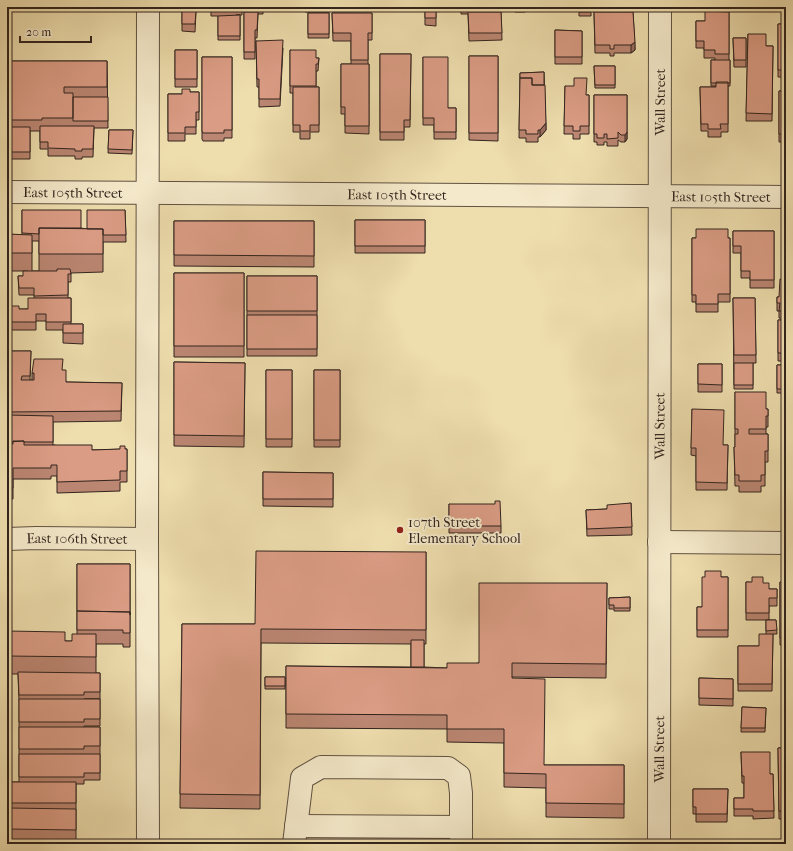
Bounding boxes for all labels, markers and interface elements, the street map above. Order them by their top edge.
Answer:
scale bar [20,18,91,44]
text: 20 m [26,25,51,39]
street label: Wall Street [651,68,668,137]
street label: East 105th Street [23,184,123,201]
street label: East 105th Street [347,186,447,203]
street label: East 105th Street [671,188,771,205]
street label: Wall Street [651,392,668,461]
place label: 107th Street Elementary School [408,514,521,547]
marker: 107th Street Elementary School [395,525,405,535]
street label: East 106th Street [26,529,128,547]
street label: Wall Street [651,715,668,784]

